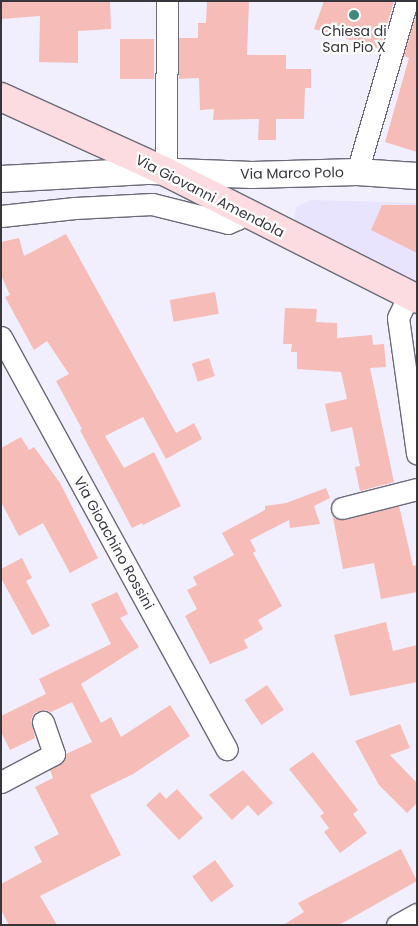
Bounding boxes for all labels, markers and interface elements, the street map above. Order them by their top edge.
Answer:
marker: Chiesa di San Pio X [348,9,360,21]
place label: Chiesa di San Pio X [321,23,387,56]
street label: Via Giovanni Amendola [133,151,287,241]
street label: Via Marco Polo [240,164,344,182]
street label: Via Gioachino Rossini [70,474,158,612]

